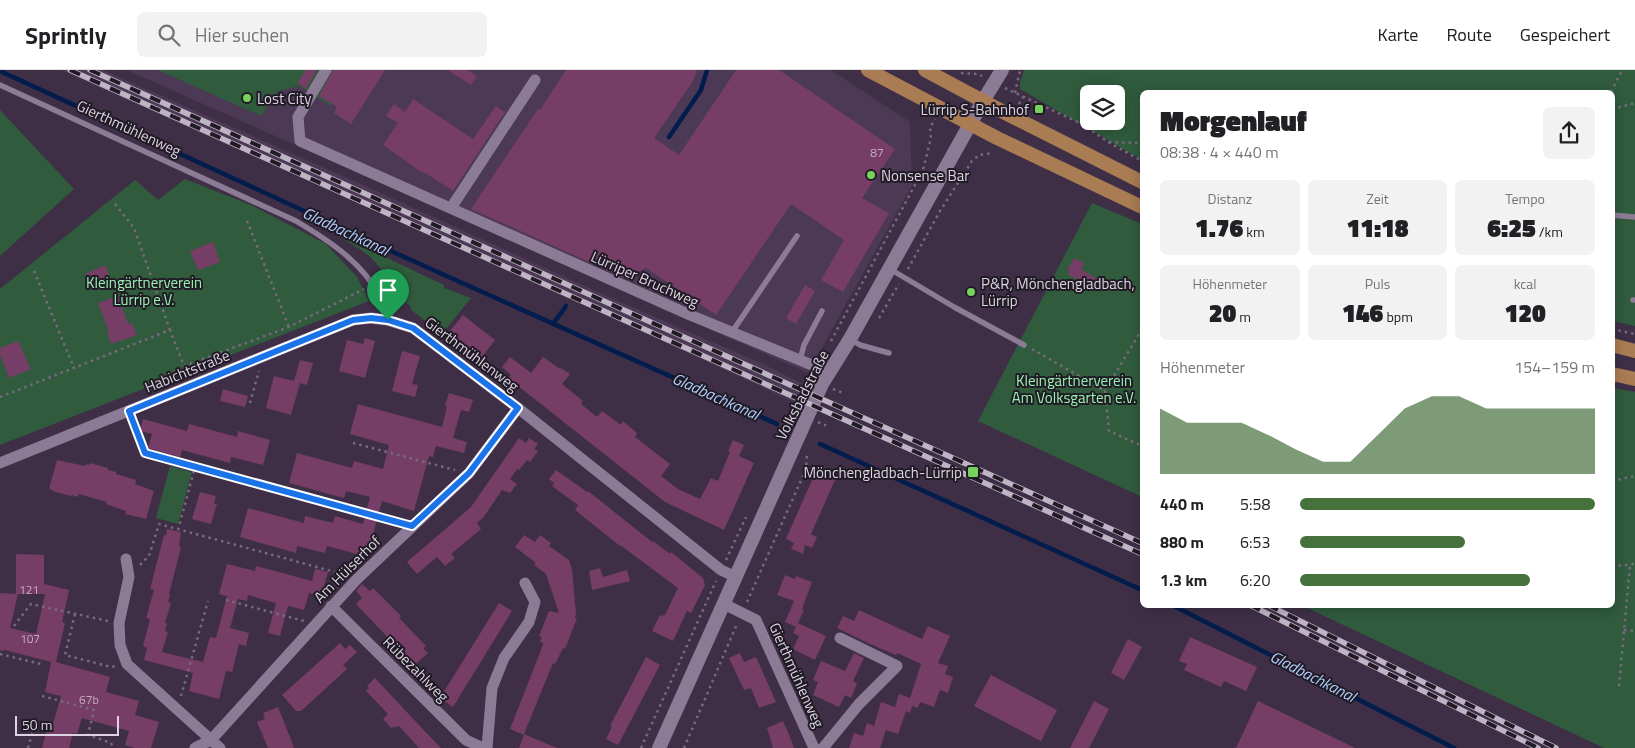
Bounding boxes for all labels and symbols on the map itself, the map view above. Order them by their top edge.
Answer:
place label: Lost City [257,87,312,110]
marker: Lost City [241,92,253,104]
street label: Gierthmühlenweg [73,94,185,162]
place label: Lürrip S-Bahnhof [921,98,1029,121]
marker: Lürrip S-Bahnhof [1033,103,1045,115]
house number: 87 [870,143,884,162]
place label: Nonsense Bar [881,164,969,187]
marker: Nonsense Bar [865,169,877,181]
water label: Gladbachkanal [299,200,395,262]
street label: Lürriper Bruchweg [587,245,703,313]
pin [367,269,409,320]
park label: Kleingärtnerverein Lürrip e.V. [86,271,202,311]
place label: P&R, Mönchengladbach, Lürrip [981,272,1135,312]
marker: P&R, Mönchengladbach, Lürrip [965,286,977,298]
street label: Gierthmühlenweg [420,311,524,397]
street label: Habichtstraße [141,344,233,398]
street label: Volksbadstraße [769,346,835,444]
water label: Gladbachkanal [668,366,765,427]
park label: Kleingärtnerverein Am Volksgarten e.V. [1012,369,1136,409]
place label: Mönchengladbach-Lürrip [803,461,962,484]
marker: Mönchengladbach-Lürrip [966,465,980,479]
street label: Am Hülserhof [308,530,386,608]
house number: 121 [19,580,39,599]
street label: Gierthmühlenweg [764,619,831,731]
house number: 107 [20,629,40,648]
street label: Rübezahlweg [378,631,454,707]
water label: Gladbachkanal [1266,644,1361,709]
house number: 67b [79,690,99,709]
scale bar [15,713,119,736]

